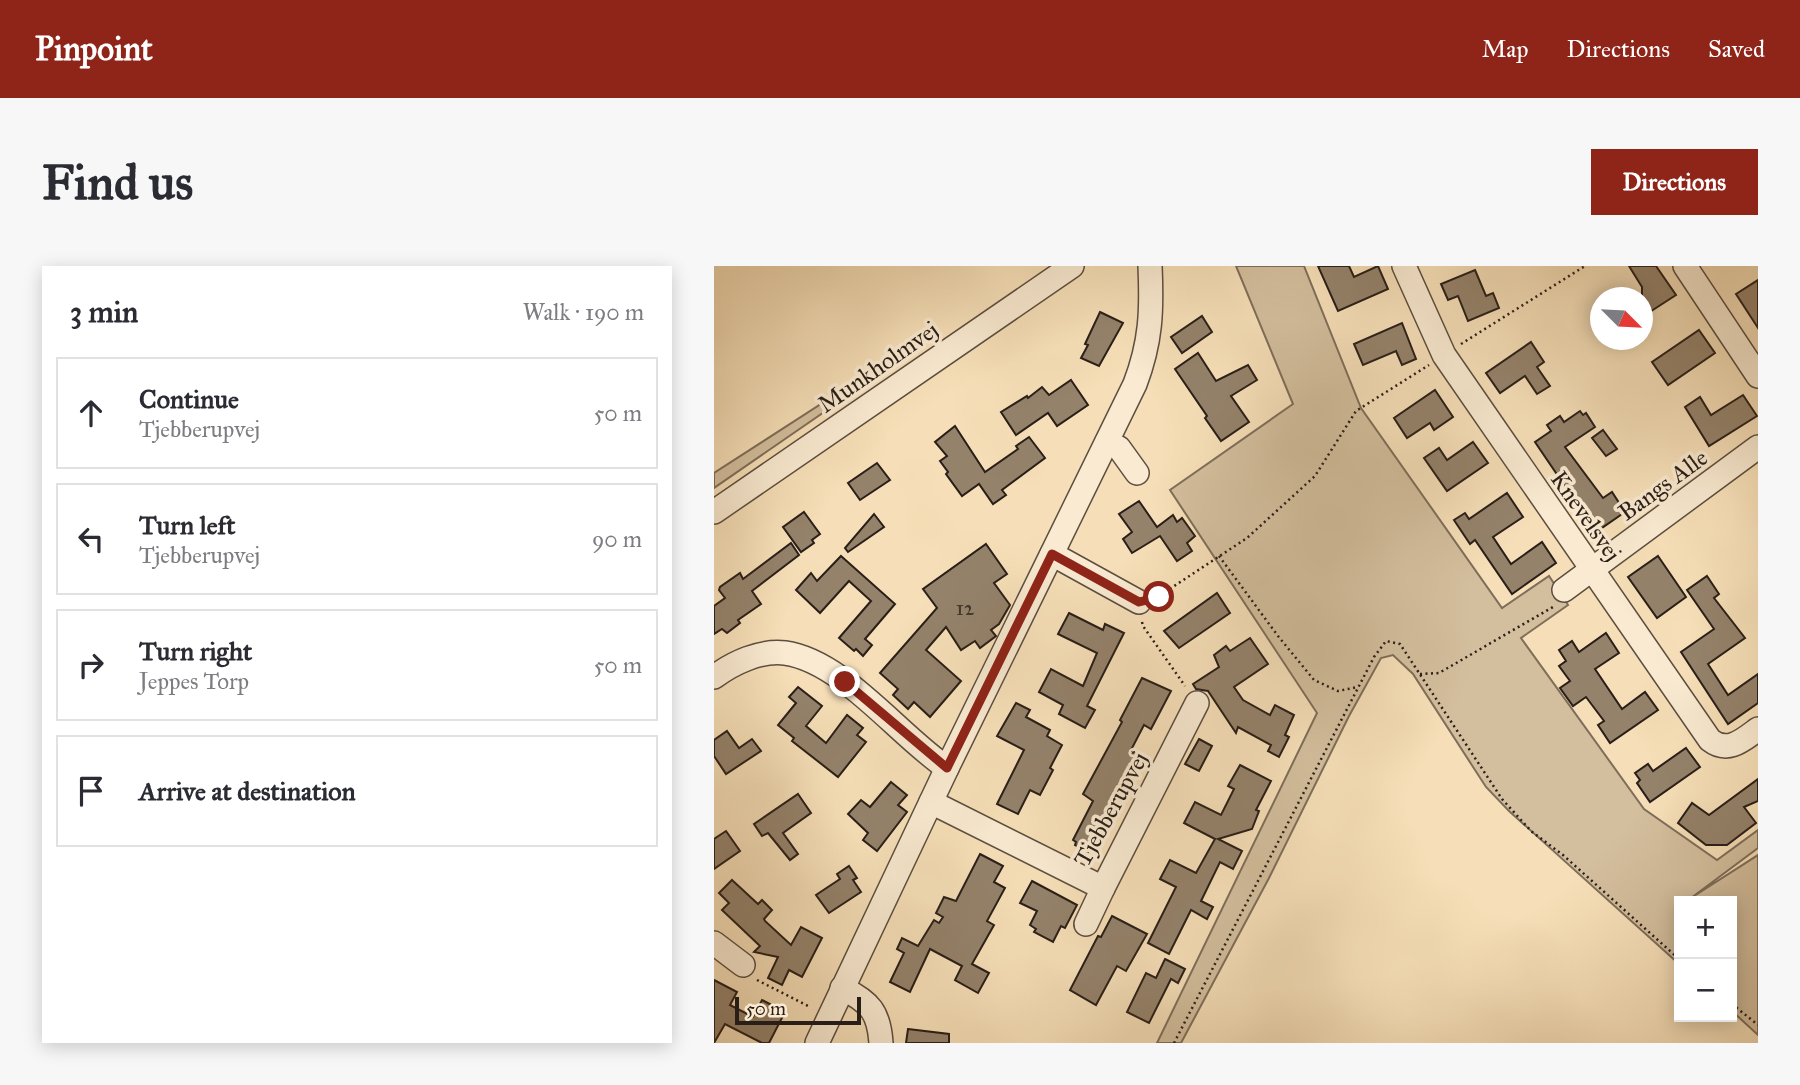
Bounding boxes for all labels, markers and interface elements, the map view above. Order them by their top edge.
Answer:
text: Pinpoint [35,29,153,69]
text: Map [1482,34,1529,64]
text: Directions [1567,34,1670,64]
text: Saved [1708,34,1765,64]
button: Directions [1591,149,1758,215]
text: Find us [42,153,193,212]
north arrow [1590,287,1653,350]
text: 3 min [70,294,138,330]
text: Walk · 190 m [523,298,644,326]
street label: Munkholmvej [812,315,944,419]
text: Continue [139,383,239,415]
icon: ahead [72,394,110,432]
text: 50 m [594,399,642,427]
text: Tjebberupvej [139,415,260,443]
street label: Bangs Alle [1612,443,1714,527]
street label: Knevelsvej [1544,465,1628,567]
text: Turn left [139,509,235,541]
icon: left [72,520,110,558]
text: 90 m [592,525,642,553]
text: Tjebberupvej [139,541,260,569]
route start [1143,581,1174,612]
house number: 12 [956,595,975,621]
text: Turn right [139,635,252,667]
icon: right [72,646,110,684]
text: 50 m [594,651,642,679]
route end [829,666,860,697]
text: Jeppes Torp [139,667,249,695]
street label: Tjebberupvej [1067,746,1155,872]
icon: arrive [72,772,110,810]
text: Arrive at destination [139,775,356,807]
map controls [1674,896,1737,1022]
button: + [1674,896,1737,959]
button: − [1674,959,1737,1022]
scale bar [735,994,861,1026]
text: 50 m [746,997,786,1020]

